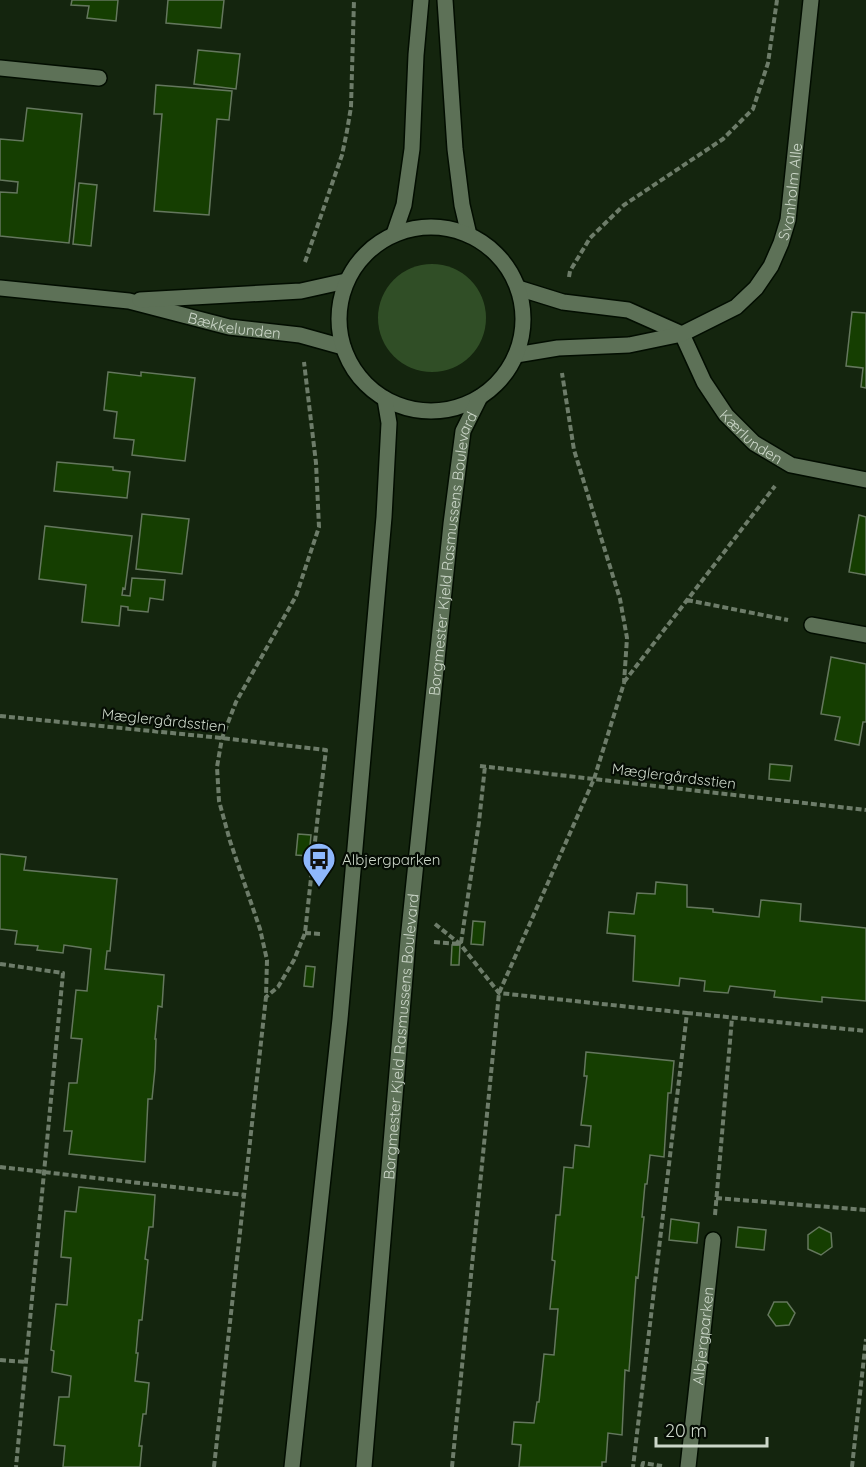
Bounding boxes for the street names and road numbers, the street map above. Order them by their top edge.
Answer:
street label: Svanholm Alle [773,142,806,242]
street label: Bækkelunden [186,307,282,342]
street label: Kærlunden [716,405,786,468]
street label: Borgmester Kjeld Rasmussens Boulevard [424,408,481,697]
street label: Mæglergårdsstien [101,704,227,736]
street label: Mæglergårdsstien [611,759,737,793]
street label: Borgmester Kjeld Rasmussens Boulevard [379,893,422,1180]
street label: Albjergparken [688,1286,717,1386]

